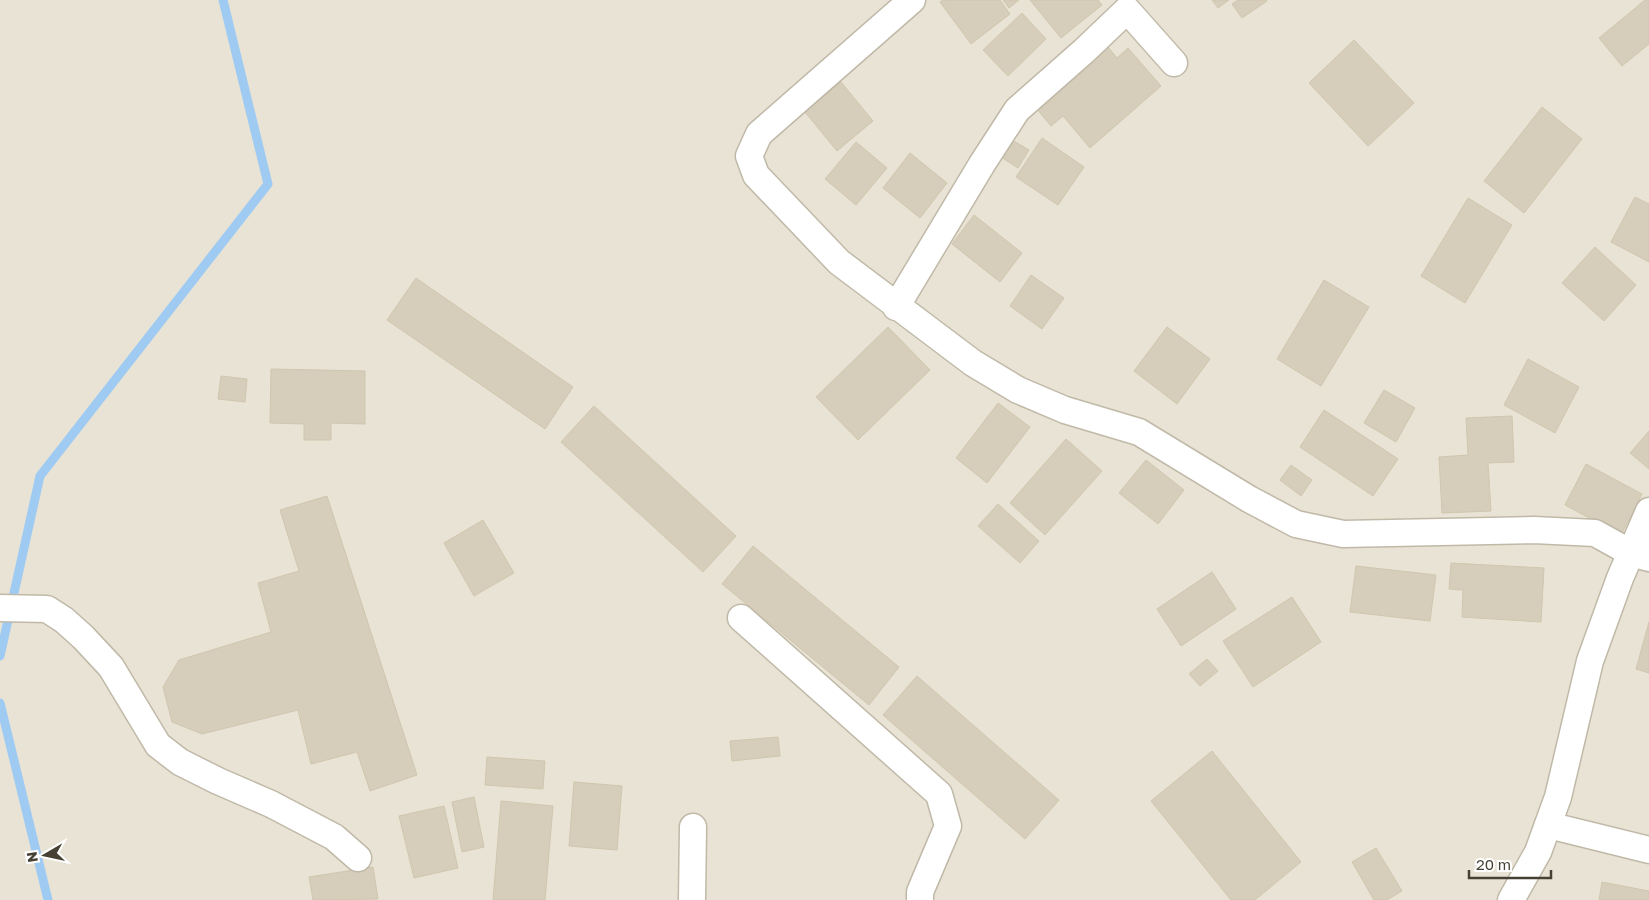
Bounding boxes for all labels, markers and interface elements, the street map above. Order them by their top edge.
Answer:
north arrow [20,830,70,880]
scale bar [1469,848,1552,880]
text: N [22,851,41,864]
text: 20 m [1476,855,1511,873]

